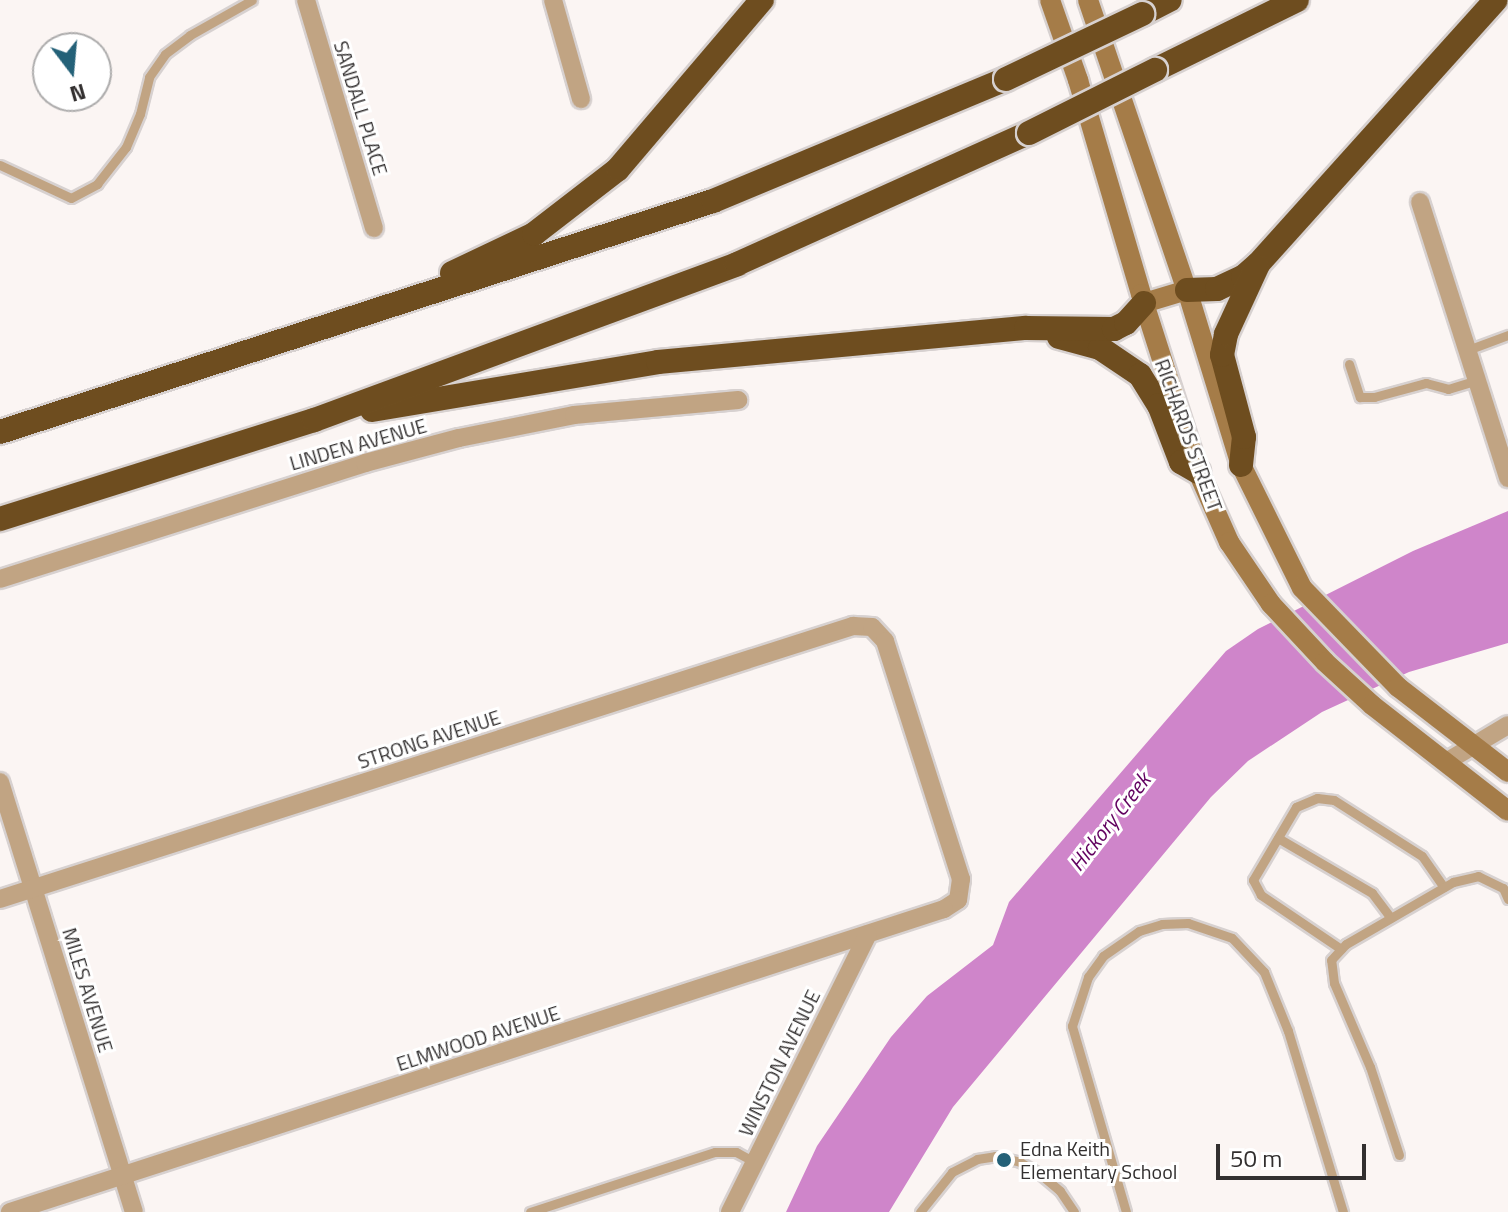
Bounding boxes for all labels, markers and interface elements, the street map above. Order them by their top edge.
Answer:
north arrow [32,32,112,112]
street label: SANDALL PLACE [329,38,393,178]
text: N [66,75,90,112]
street label: RICHARDS STREET [1150,356,1228,514]
street label: LINDEN AVENUE [287,413,429,475]
street label: STRONG AVENUE [355,705,503,773]
water label: Hickory Creek [1064,768,1156,876]
street label: MILES AVENUE [58,925,118,1055]
street label: WINSTON AVENUE [733,986,825,1140]
street label: ELMWOOD AVENUE [393,1000,563,1076]
scale bar [1220,1128,1370,1178]
place label: Edna Keith Elementary School [1020,1136,1177,1183]
text: 50 m [1230,1140,1282,1176]
marker: Edna Keith Elementary School [995,1151,1013,1169]

